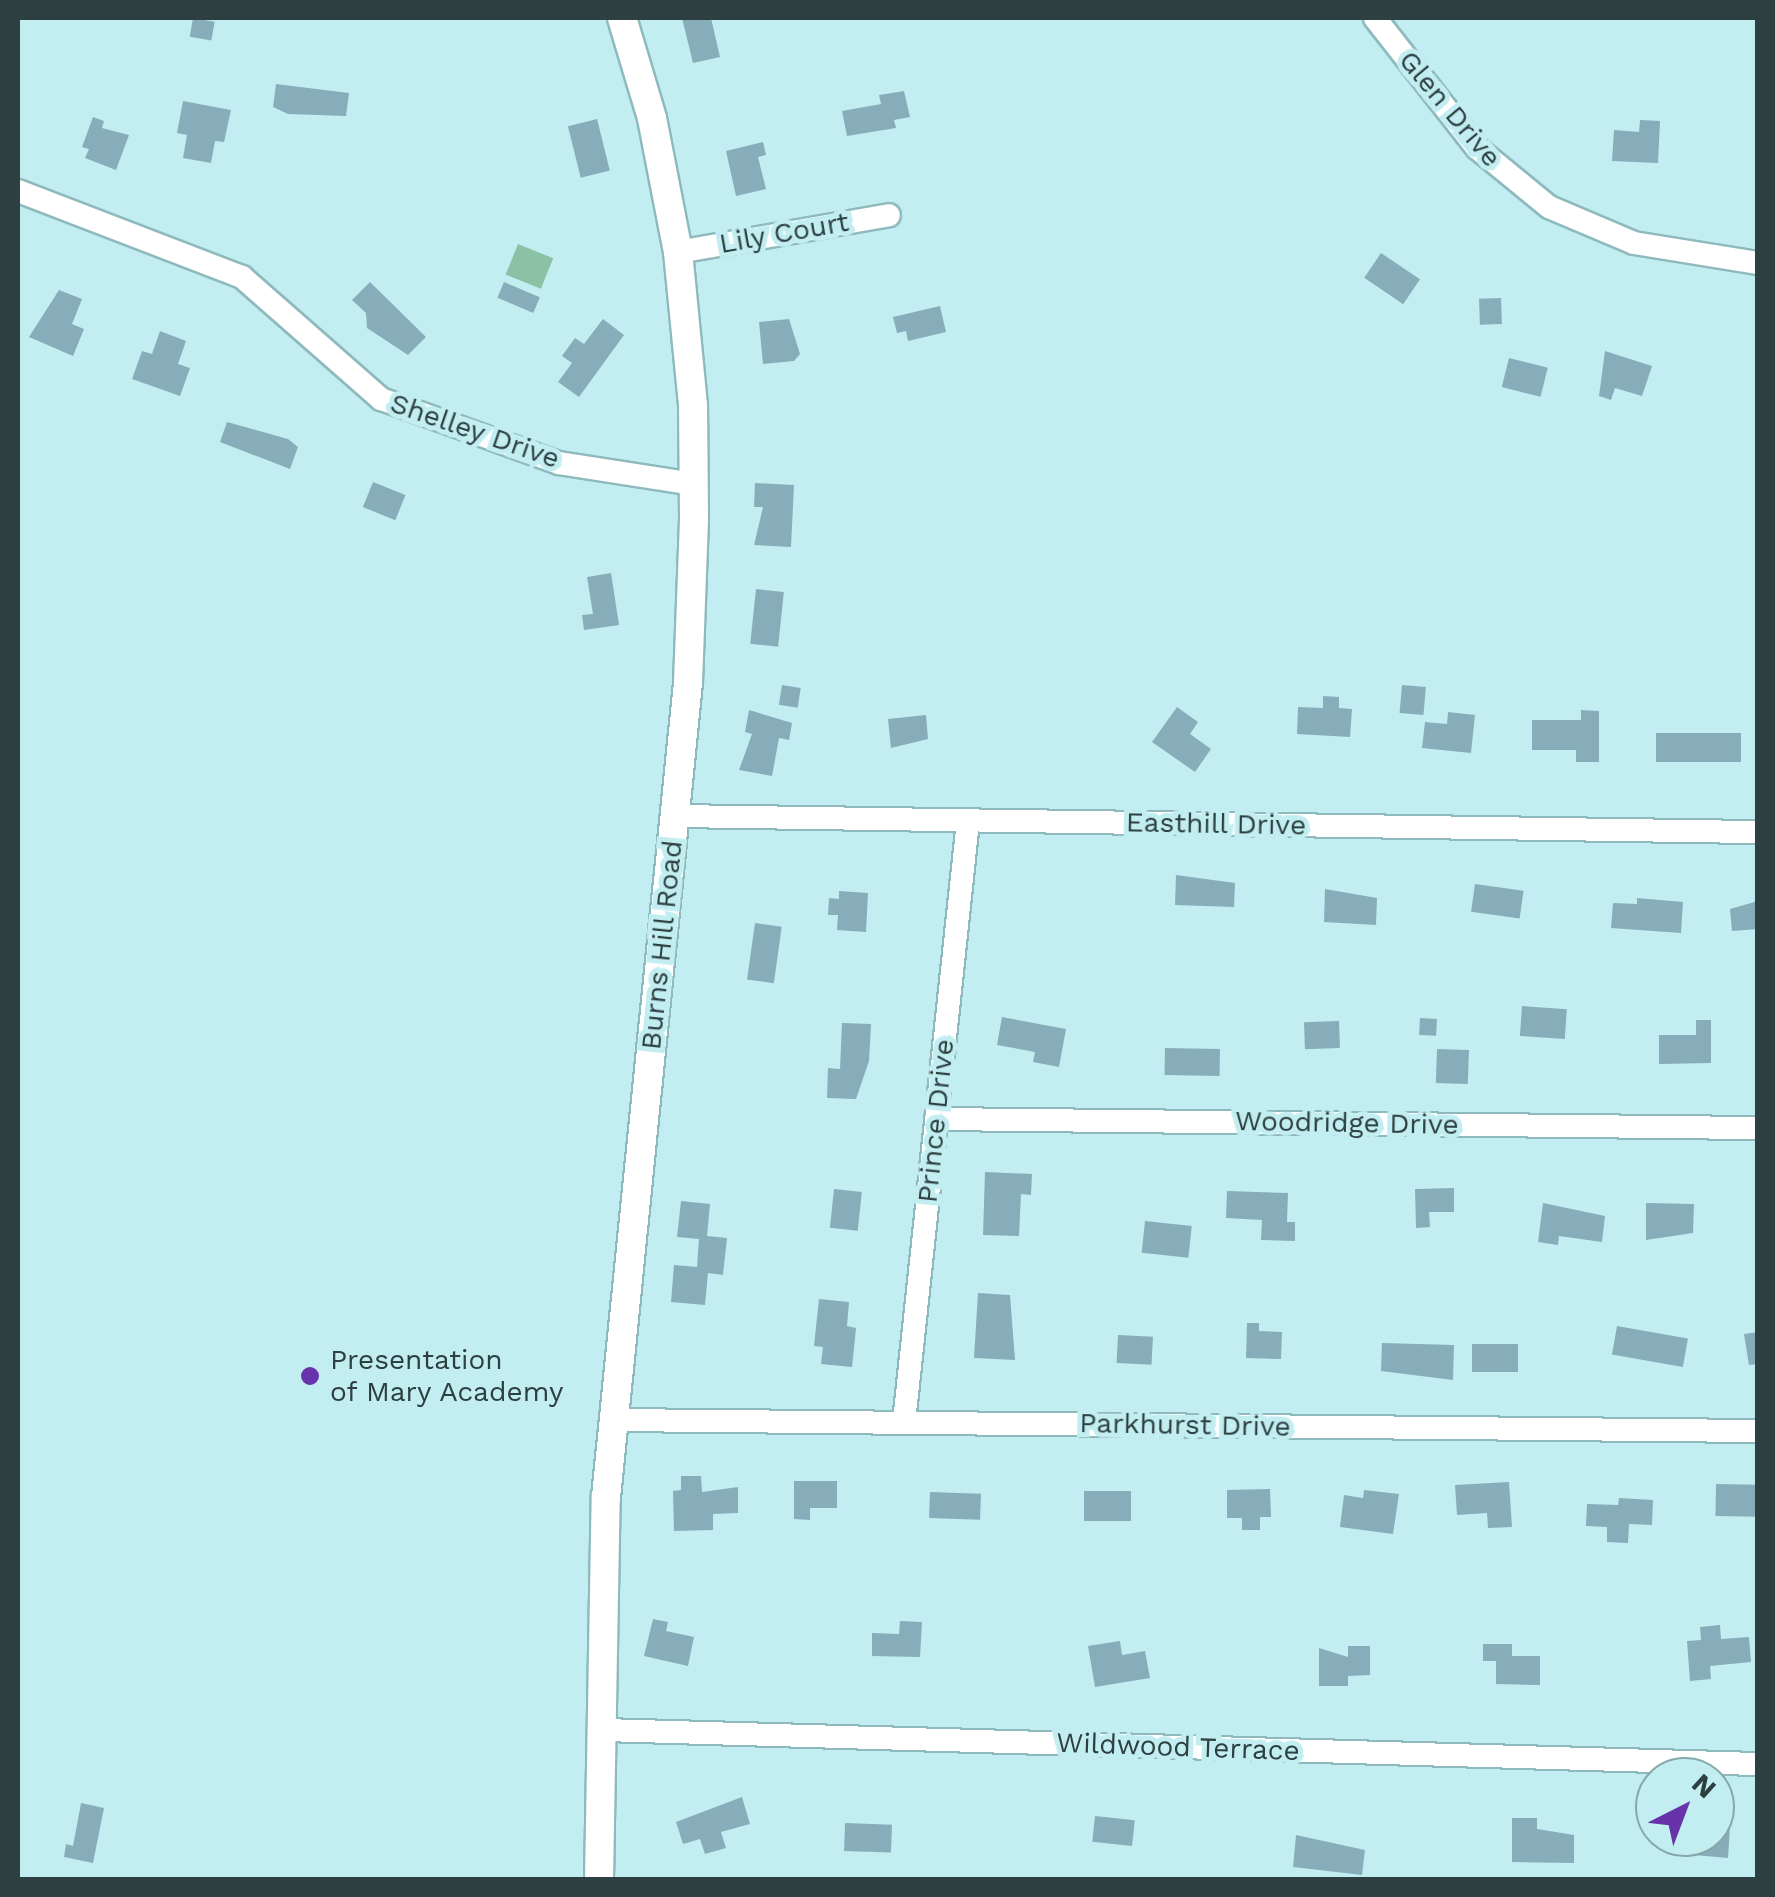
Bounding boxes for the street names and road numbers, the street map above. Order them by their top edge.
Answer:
street label: Glen Drive [1392,44,1508,174]
street label: Lily Court [716,205,852,261]
street label: Shelley Drive [386,386,564,476]
street label: Easthill Drive [1125,806,1307,842]
street label: Burns Hill Road [634,838,690,1052]
street label: Prince Drive [911,1038,961,1204]
street label: Woodridge Drive [1235,1104,1459,1142]
street label: Parkhurst Drive [1079,1406,1291,1444]
street label: Wildwood Terrace [1055,1726,1301,1768]

